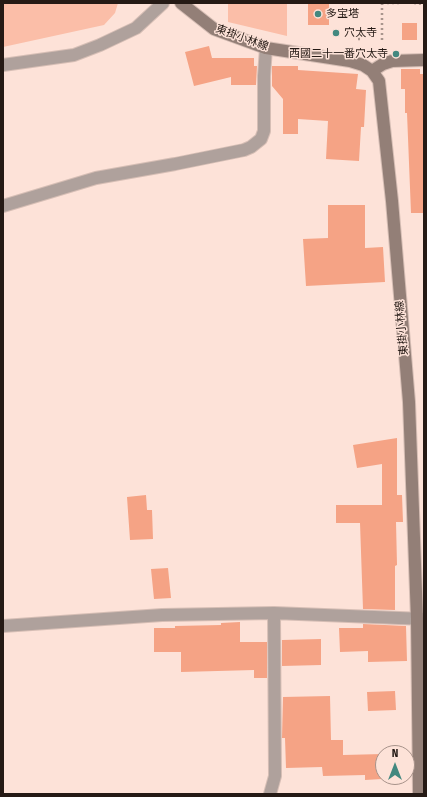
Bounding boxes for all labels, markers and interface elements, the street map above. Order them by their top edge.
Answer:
place label: 多宝塔 [326,7,359,21]
marker: 多宝塔 [313,9,323,19]
street label: 東掛小林線 [214,22,270,54]
place label: 穴太寺 [344,26,377,40]
marker: 穴太寺 [331,28,341,38]
place label: 西國二十一番穴太寺 [289,47,388,61]
marker: 西國二十一番穴太寺 [391,49,401,59]
street label: 東掛小林線 [393,300,411,356]
north arrow [375,745,415,785]
text: N [392,747,398,760]

